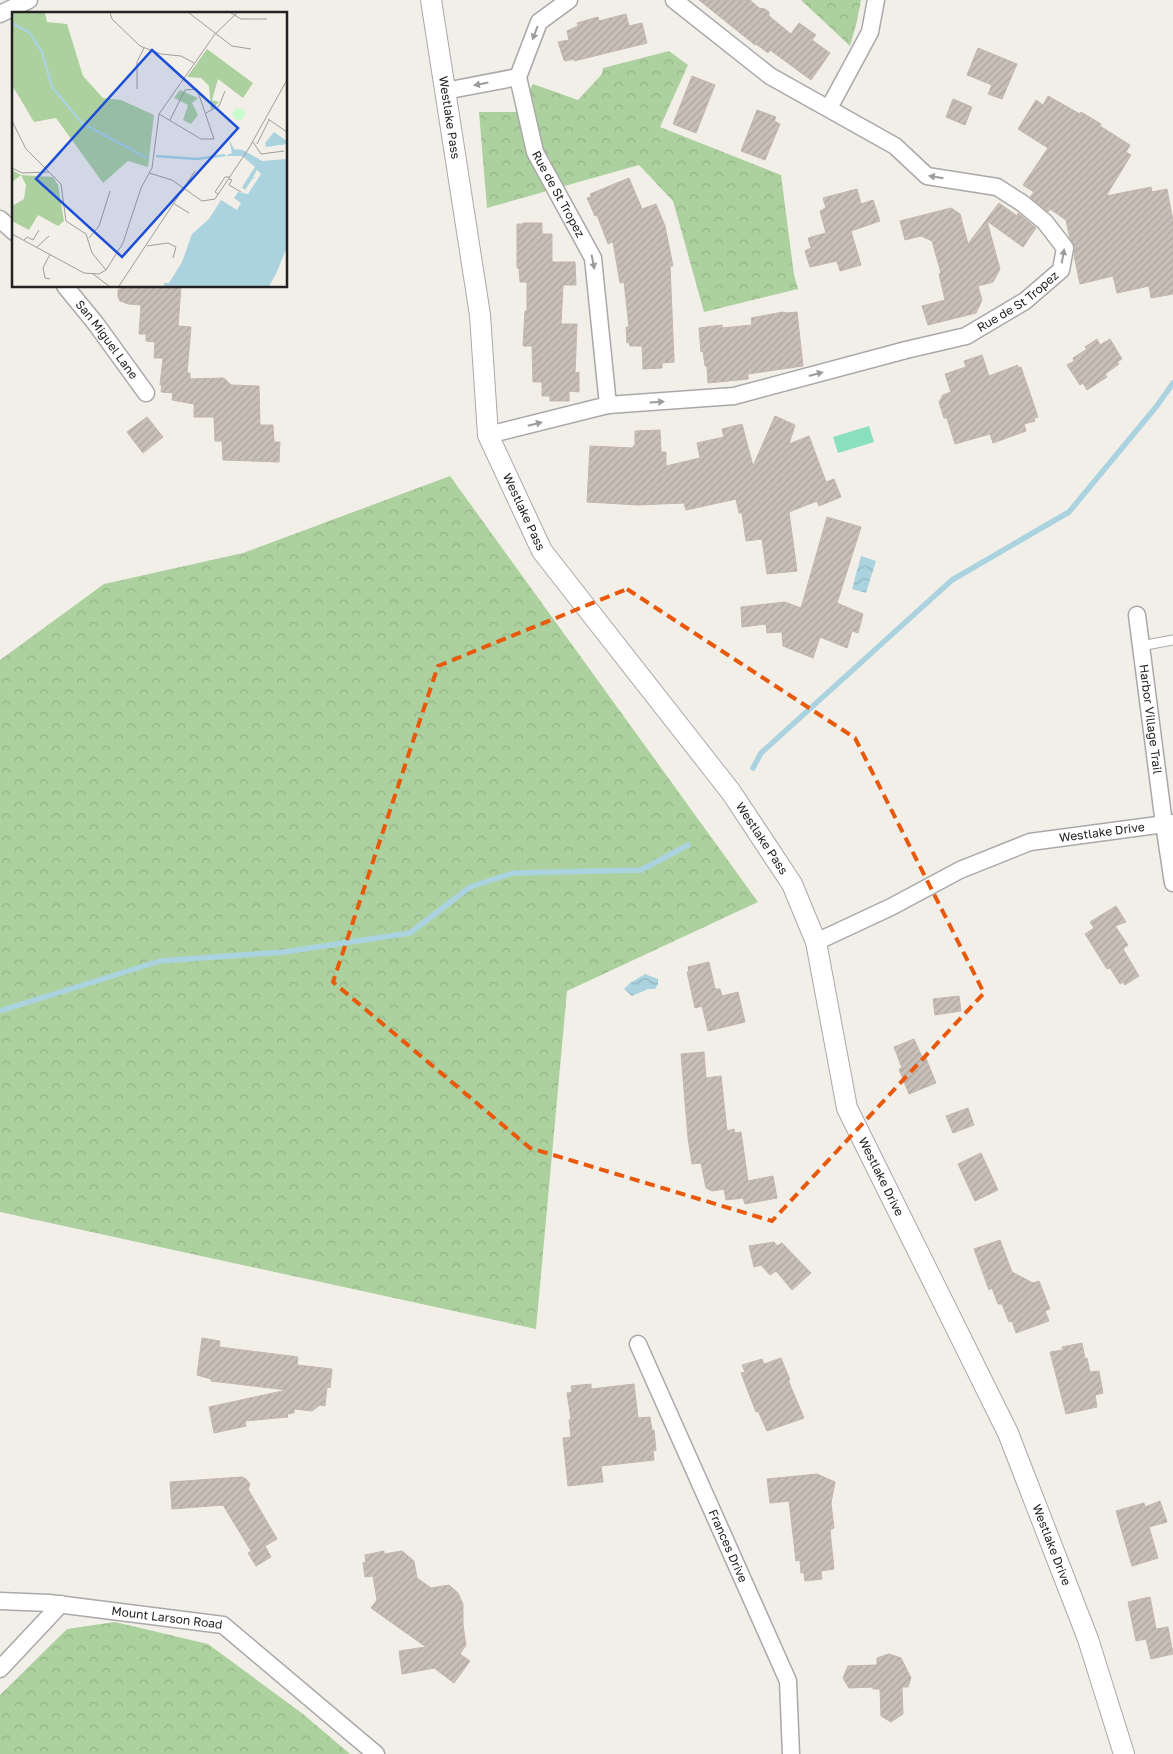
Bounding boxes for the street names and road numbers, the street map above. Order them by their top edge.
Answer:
street label: Westlake Pass [436,75,464,160]
street label: Rue de St Tropez [529,148,588,240]
street label: Rue de St Tropez [974,268,1061,335]
street label: San Miguel Lane [73,297,141,382]
street label: Westlake Pass [500,471,549,553]
street label: Harbor Village Trail [1136,663,1166,775]
street label: Westlake Pass [733,799,792,877]
street label: Westlake Drive [1058,819,1146,845]
street label: Westlake Drive [856,1135,907,1218]
street label: Westlake Drive [1029,1502,1075,1588]
street label: Frances Drive [706,1507,751,1585]
street label: Mount Larson Road [111,1603,223,1632]

